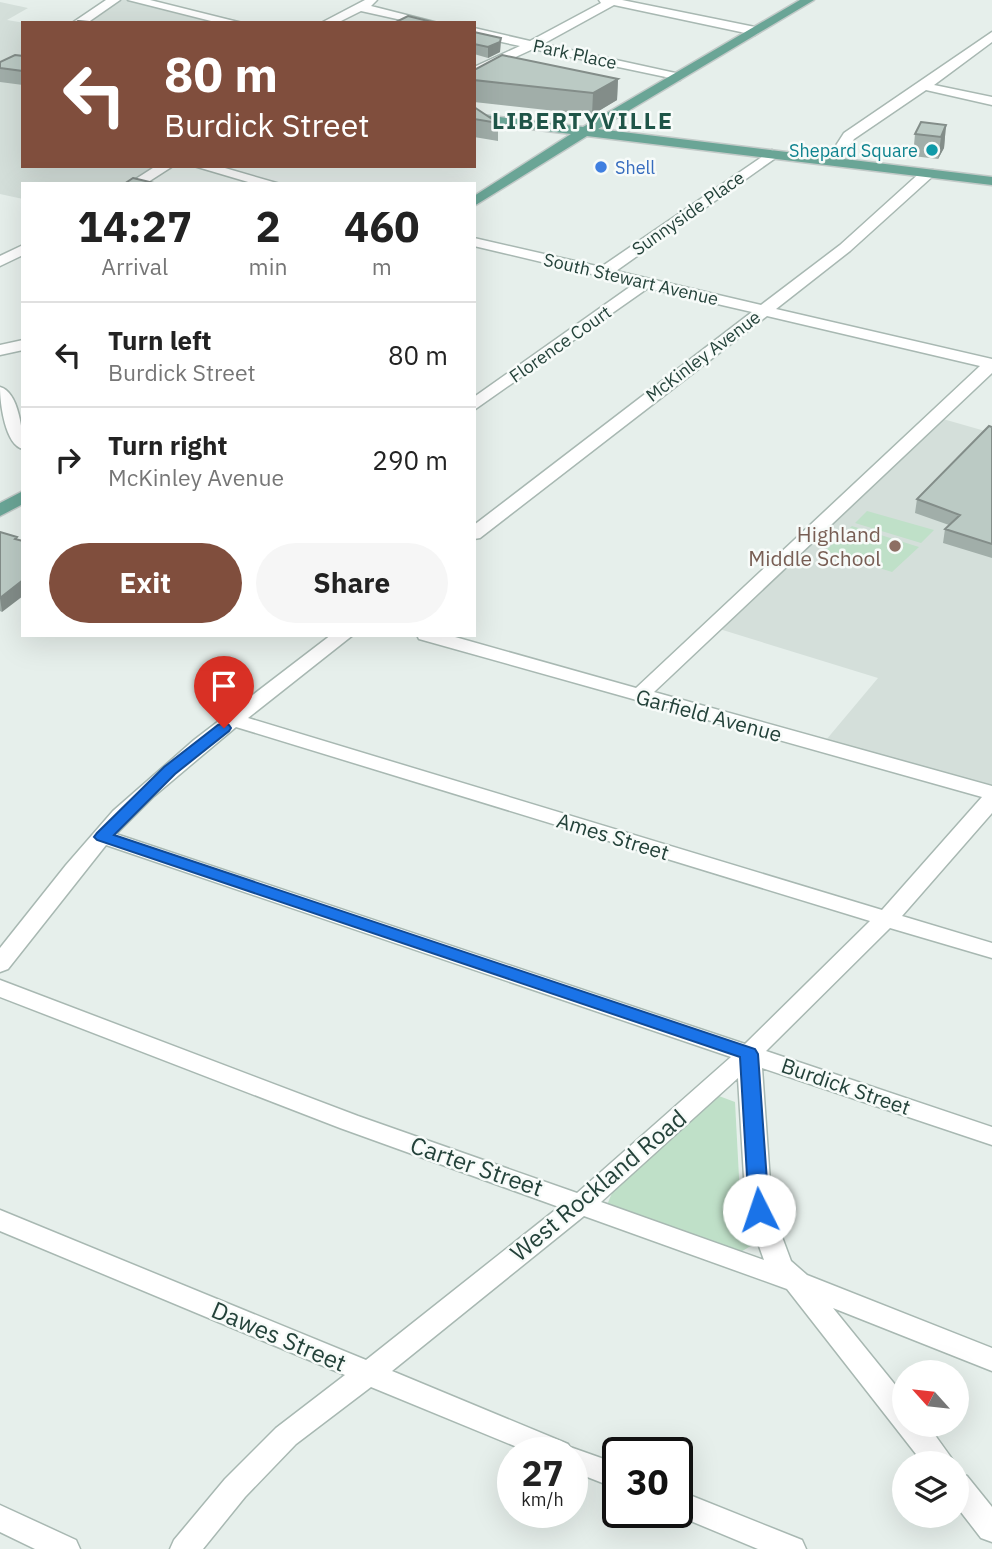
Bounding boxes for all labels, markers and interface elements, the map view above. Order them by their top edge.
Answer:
street label: Park Place [531,34,619,74]
text: 80 m [164,42,278,105]
icon: left [49,49,140,140]
text: Burdick Street [164,104,369,146]
district label: LIBERTYVILLE [492,105,674,135]
place label: Shepard Square [789,139,918,162]
marker: Shepard Square [924,142,940,158]
place label: Shell [615,156,655,179]
marker: Shell [593,159,609,175]
street label: Sunnyside Place [627,166,749,260]
text: 14:27 [77,199,192,254]
text: 2 [255,199,281,254]
text: 460 [344,199,420,254]
street label: South Stewart Avenue [541,248,721,310]
text: Arrival [101,251,168,281]
text: min [249,251,287,281]
text: m [372,251,392,281]
street label: Florence Court [505,300,615,388]
street label: McKinley Avenue [641,305,765,407]
text: Turn left [108,323,211,357]
icon: left [49,336,87,374]
text: 80 m [388,338,448,372]
text: Burdick Street [108,357,256,387]
text: Turn right [108,428,227,462]
icon: right [49,441,87,479]
text: 290 m [372,443,448,477]
text: McKinley Avenue [108,462,284,492]
place label: Highland Middle School [748,520,881,572]
marker: Highland Middle School [887,538,903,554]
button: Exit [49,543,242,623]
button: Share [256,543,448,623]
pin [194,656,254,728]
icon: arrive [205,667,243,705]
street label: Garfield Avenue [633,682,785,748]
street label: Ames Street [553,806,673,866]
street label: Burdick Street [778,1051,914,1121]
street label: West Rockland Road [503,1102,693,1268]
street label: Carter Street [406,1128,548,1204]
position arrow [722,1173,796,1247]
street label: Dawes Street [207,1293,351,1379]
north arrow [892,1360,970,1437]
map controls [892,1360,969,1528]
speed limit sign: 30 [602,1437,693,1528]
text: 27 [521,1450,564,1496]
button: layers [892,1451,969,1528]
text: km/h [521,1488,564,1511]

